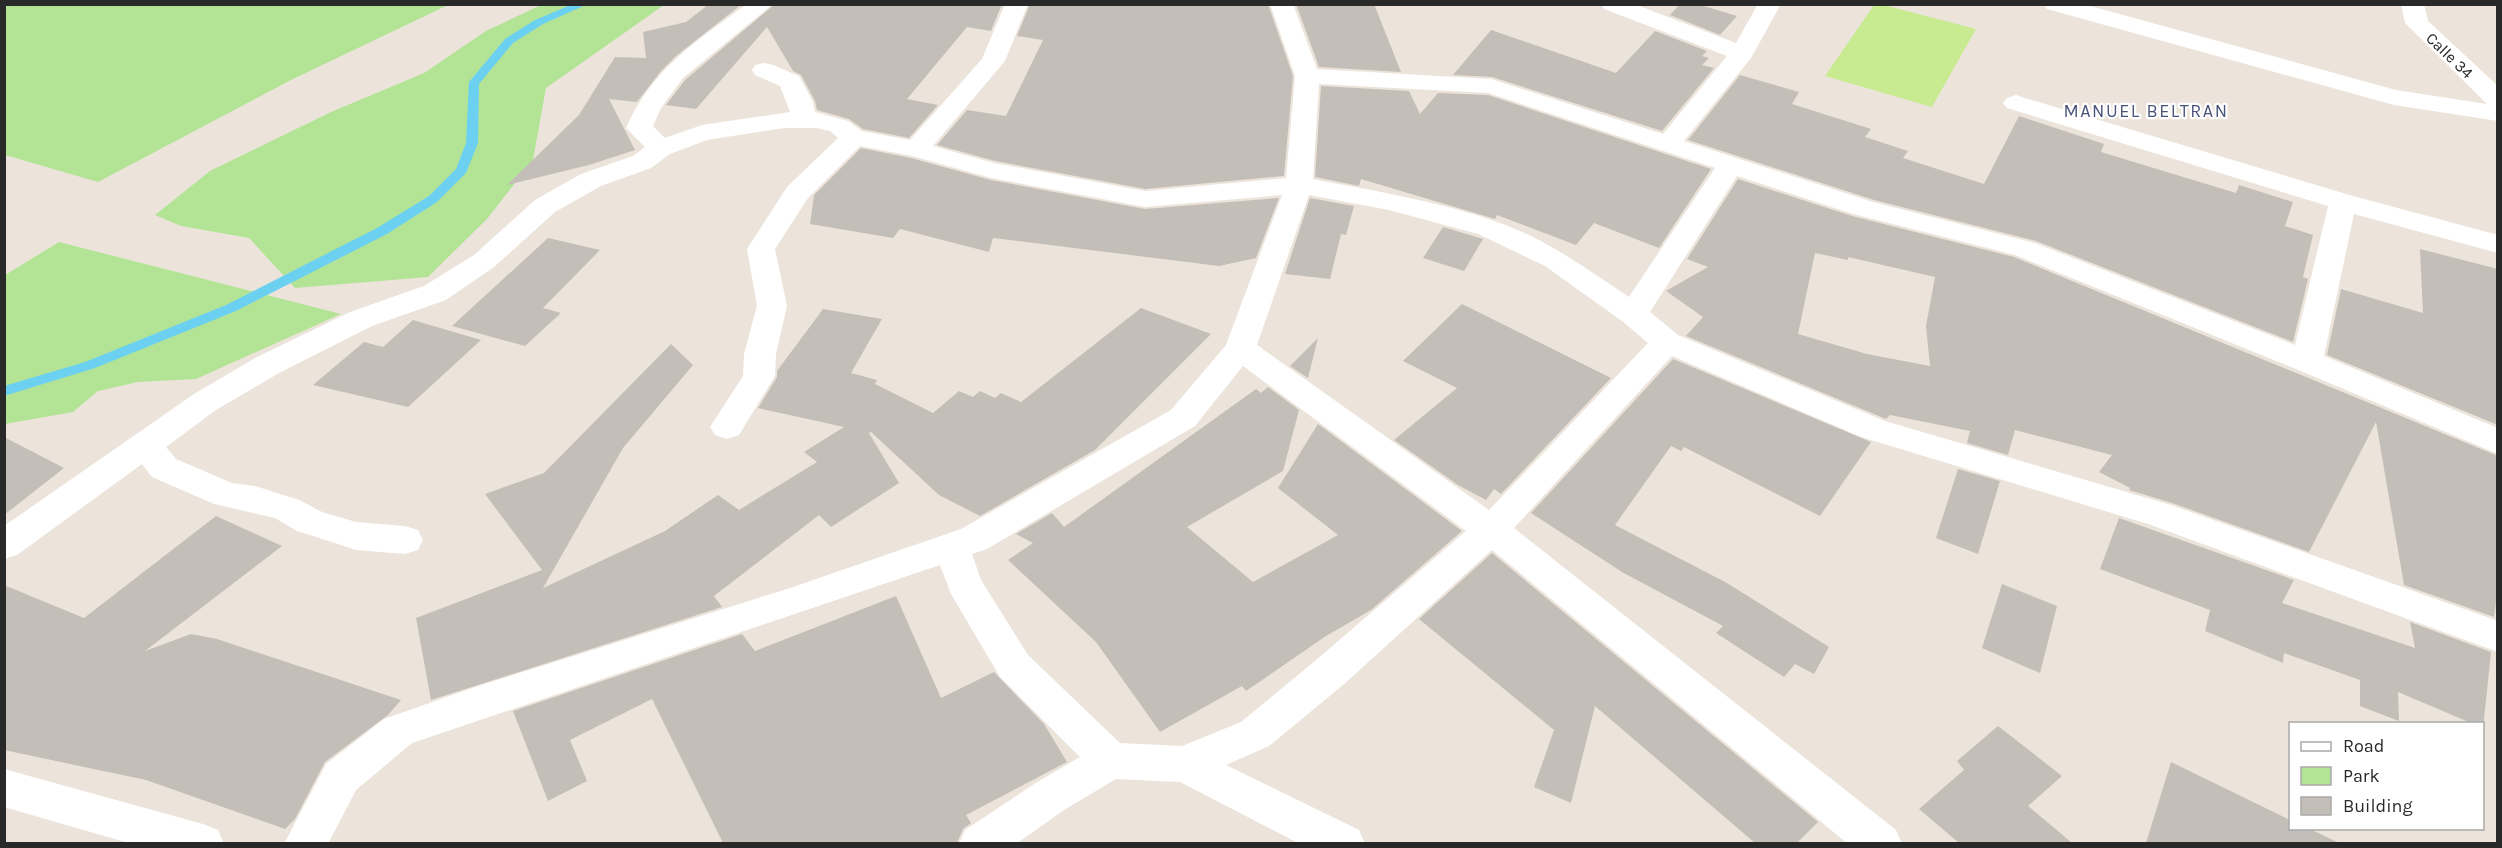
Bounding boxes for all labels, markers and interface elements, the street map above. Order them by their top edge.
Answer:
street label: Calle 34 [2422,28,2477,82]
district label: MANUEL BELTRAN [2063,100,2229,122]
legend [2289,722,2484,830]
text: Road [2343,735,2384,757]
text: Park [2343,765,2380,787]
text: Building [2343,795,2413,817]

